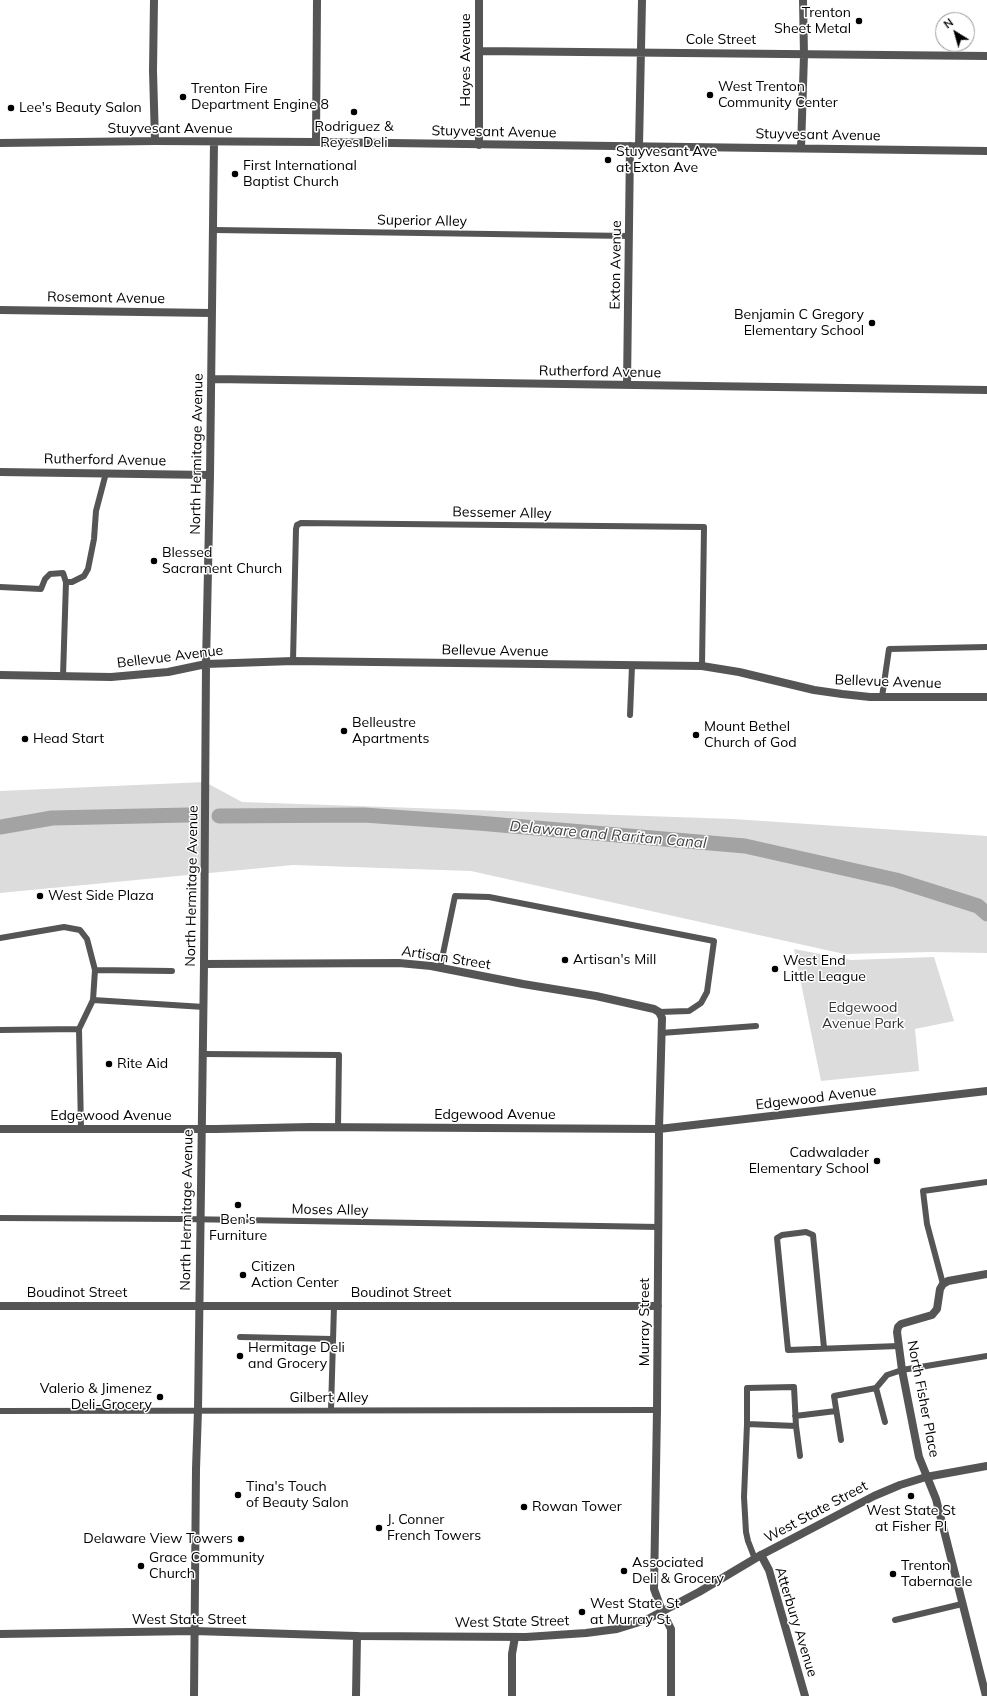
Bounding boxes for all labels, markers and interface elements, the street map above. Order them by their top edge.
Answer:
place label: Trenton Sheet Metal [774,5,851,38]
north arrow [935,12,975,52]
street label: Hayes Avenue [458,13,474,107]
text: N [941,15,956,31]
marker: Trenton Sheet Metal [854,16,864,26]
street label: Cole Street [686,32,756,48]
place label: West Trenton Community Center [718,79,838,112]
place label: Trenton Fire Department Engine 8 [191,81,329,114]
marker: West Trenton Community Center [705,90,715,100]
marker: Trenton Fire Department Engine 8 [178,92,188,102]
place label: Lee's Beauty Salon [19,100,142,116]
marker: Lee's Beauty Salon [6,103,16,113]
marker: Rodriguez & Reyes Deli [349,107,359,117]
place label: Rodriguez & Reyes Deli [315,119,393,152]
street label: Stuyvesant Avenue [107,121,233,137]
street label: Stuyvesant Avenue [431,123,557,141]
street label: Stuyvesant Avenue [755,126,881,144]
place label: Stuyvesant Ave at Exton Ave [616,144,717,176]
marker: Stuyvesant Ave at Exton Ave [603,155,613,165]
place label: First International Baptist Church [243,158,357,190]
marker: First International Baptist Church [230,169,240,179]
street label: Superior Alley [377,212,467,230]
street label: Exton Avenue [607,220,625,310]
street label: Rosemont Avenue [47,289,165,307]
place label: Benjamin C Gregory Elementary School [734,307,864,340]
marker: Benjamin C Gregory Elementary School [867,318,877,328]
street label: Rutherford Avenue [539,363,661,381]
street label: North Hermitage Avenue [187,373,207,535]
street label: Rutherford Avenue [44,451,166,469]
street label: Bessemer Alley [452,504,552,522]
place label: Blessed Sacrament Church [162,545,282,578]
marker: Blessed Sacrament Church [149,556,159,566]
street label: Bellevue Avenue [116,642,224,672]
street label: Bellevue Avenue [441,642,549,660]
street label: Bellevue Avenue [834,672,942,692]
place label: Belleustre Apartments [352,715,429,748]
place label: Mount Bethel Church of God [704,719,797,752]
marker: Belleustre Apartments [339,726,349,736]
marker: Mount Bethel Church of God [691,730,701,740]
place label: Head Start [33,731,104,747]
marker: Head Start [20,734,30,744]
street label: North Hermitage Avenue [182,805,202,967]
water label: Delaware and Raritan Canal [509,817,707,853]
place label: West Side Plaza [48,888,154,904]
marker: West Side Plaza [35,891,45,901]
street label: Artisan Street [400,943,492,973]
place label: Artisan's Mill [573,952,656,968]
place label: West End Little League [783,953,866,986]
marker: Artisan's Mill [560,955,570,965]
marker: West End Little League [770,964,780,974]
park label: Edgewood Avenue Park [822,1000,904,1032]
place label: Rite Aid [117,1056,168,1072]
marker: Rite Aid [104,1059,114,1069]
street label: Edgewood Avenue [755,1082,877,1114]
street label: Edgewood Avenue [434,1107,556,1123]
street label: Edgewood Avenue [50,1108,172,1124]
street label: North Hermitage Avenue [177,1129,197,1291]
place label: Cadwalader Elementary School [749,1145,869,1178]
marker: Cadwalader Elementary School [872,1156,882,1166]
marker: Ben's Furniture [233,1200,243,1210]
street label: Moses Alley [291,1201,369,1219]
place label: Ben's Furniture [209,1212,267,1244]
place label: Citizen Action Center [251,1259,339,1292]
marker: Citizen Action Center [238,1270,248,1280]
street label: Murray Street [637,1278,653,1366]
street label: Boudinot Street [27,1285,127,1301]
street label: Boudinot Street [351,1285,451,1301]
street label: North Fisher Place [903,1339,943,1459]
place label: Hermitage Deli and Grocery [248,1340,345,1372]
marker: Hermitage Deli and Grocery [235,1351,245,1361]
place label: Valerio & Jimenez Deli-Grocery [40,1381,152,1414]
street label: Gilbert Alley [290,1390,368,1406]
marker: Valerio & Jimenez Deli-Grocery [155,1392,165,1402]
street label: West State Street [761,1478,871,1546]
place label: Tina's Touch of Beauty Salon [246,1479,349,1512]
marker: Tina's Touch of Beauty Salon [233,1490,243,1500]
marker: West State St at Fisher Pl [906,1491,916,1501]
place label: Rowan Tower [532,1499,622,1515]
marker: Rowan Tower [519,1502,529,1512]
place label: West State St at Fisher Pl [866,1503,956,1536]
place label: J. Conner French Towers [387,1512,481,1544]
marker: J. Conner French Towers [374,1523,384,1533]
place label: Delaware View Towers [83,1531,233,1547]
marker: Delaware View Towers [236,1534,246,1544]
place label: Grace Community Church [149,1550,264,1582]
place label: Associated Deli & Grocery [632,1555,724,1588]
place label: Trenton Tabernacle [901,1558,972,1590]
marker: Grace Community Church [136,1561,146,1571]
street label: Atterbury Avenue [771,1565,821,1679]
marker: Associated Deli & Grocery [619,1566,629,1576]
marker: Trenton Tabernacle [888,1569,898,1579]
place label: West State St at Murray St [590,1596,679,1628]
marker: West State St at Murray St [577,1607,587,1617]
street label: West State Street [132,1612,246,1628]
street label: West State Street [455,1613,569,1631]

